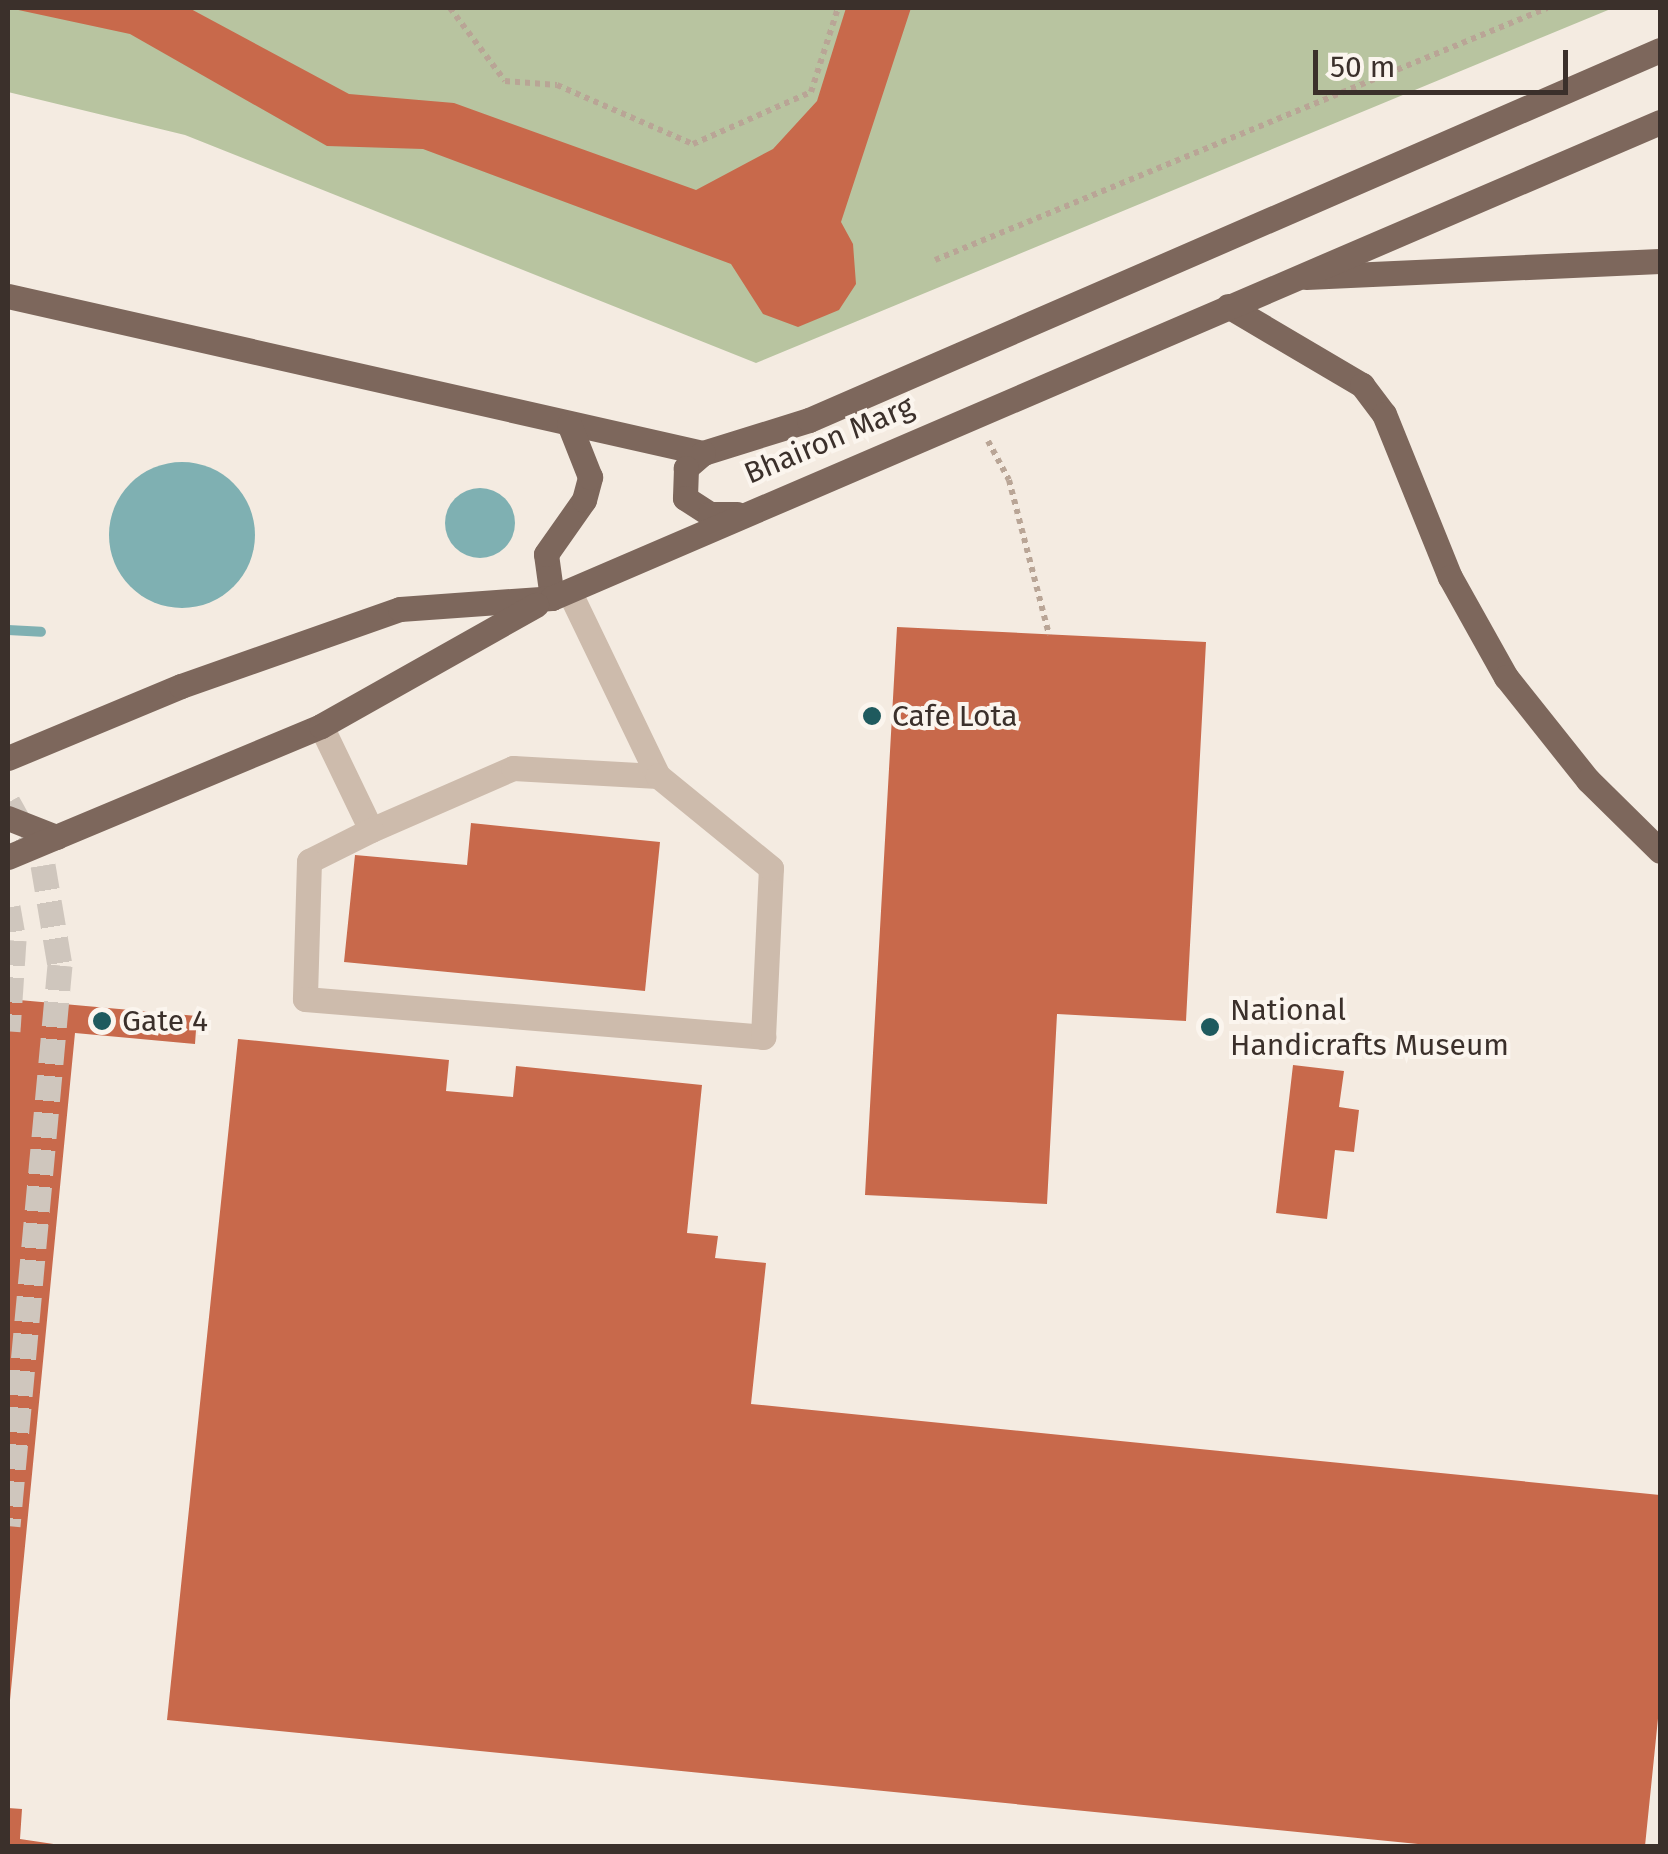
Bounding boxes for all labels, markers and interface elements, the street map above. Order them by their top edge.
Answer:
scale bar [1318,30,1573,92]
text: 50 m [1330,49,1395,85]
street label: Bhairon Marg [739,388,919,492]
place label: Cafe Lota [892,698,1018,734]
marker: Cafe Lota [861,705,883,727]
place label: National Handicrafts Museum [1230,992,1509,1062]
place label: Gate 4 [122,1003,208,1039]
marker: Gate 4 [91,1010,113,1032]
marker: National Handicrafts Museum [1199,1016,1221,1038]

